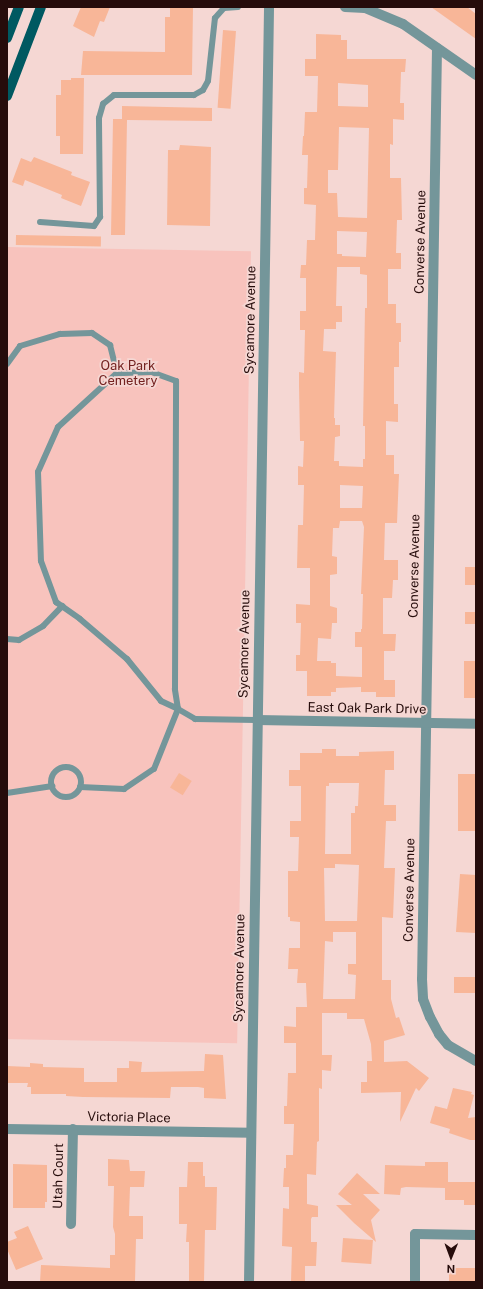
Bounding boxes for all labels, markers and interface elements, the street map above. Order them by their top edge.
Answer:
street label: Converse Avenue [412,190,430,294]
street label: Sycamore Avenue [242,266,260,374]
park label: Oak Park Cemetery [98,359,158,390]
street label: Converse Avenue [406,514,424,618]
street label: Sycamore Avenue [236,590,254,698]
street label: East Oak Park Drive [307,700,427,718]
street label: Converse Avenue [401,838,419,942]
street label: Sycamore Avenue [231,914,249,1022]
street label: Victoria Place [87,1109,171,1127]
street label: Utah Court [51,1143,67,1209]
north arrow [431,1237,471,1277]
text: N [446,1263,455,1275]

